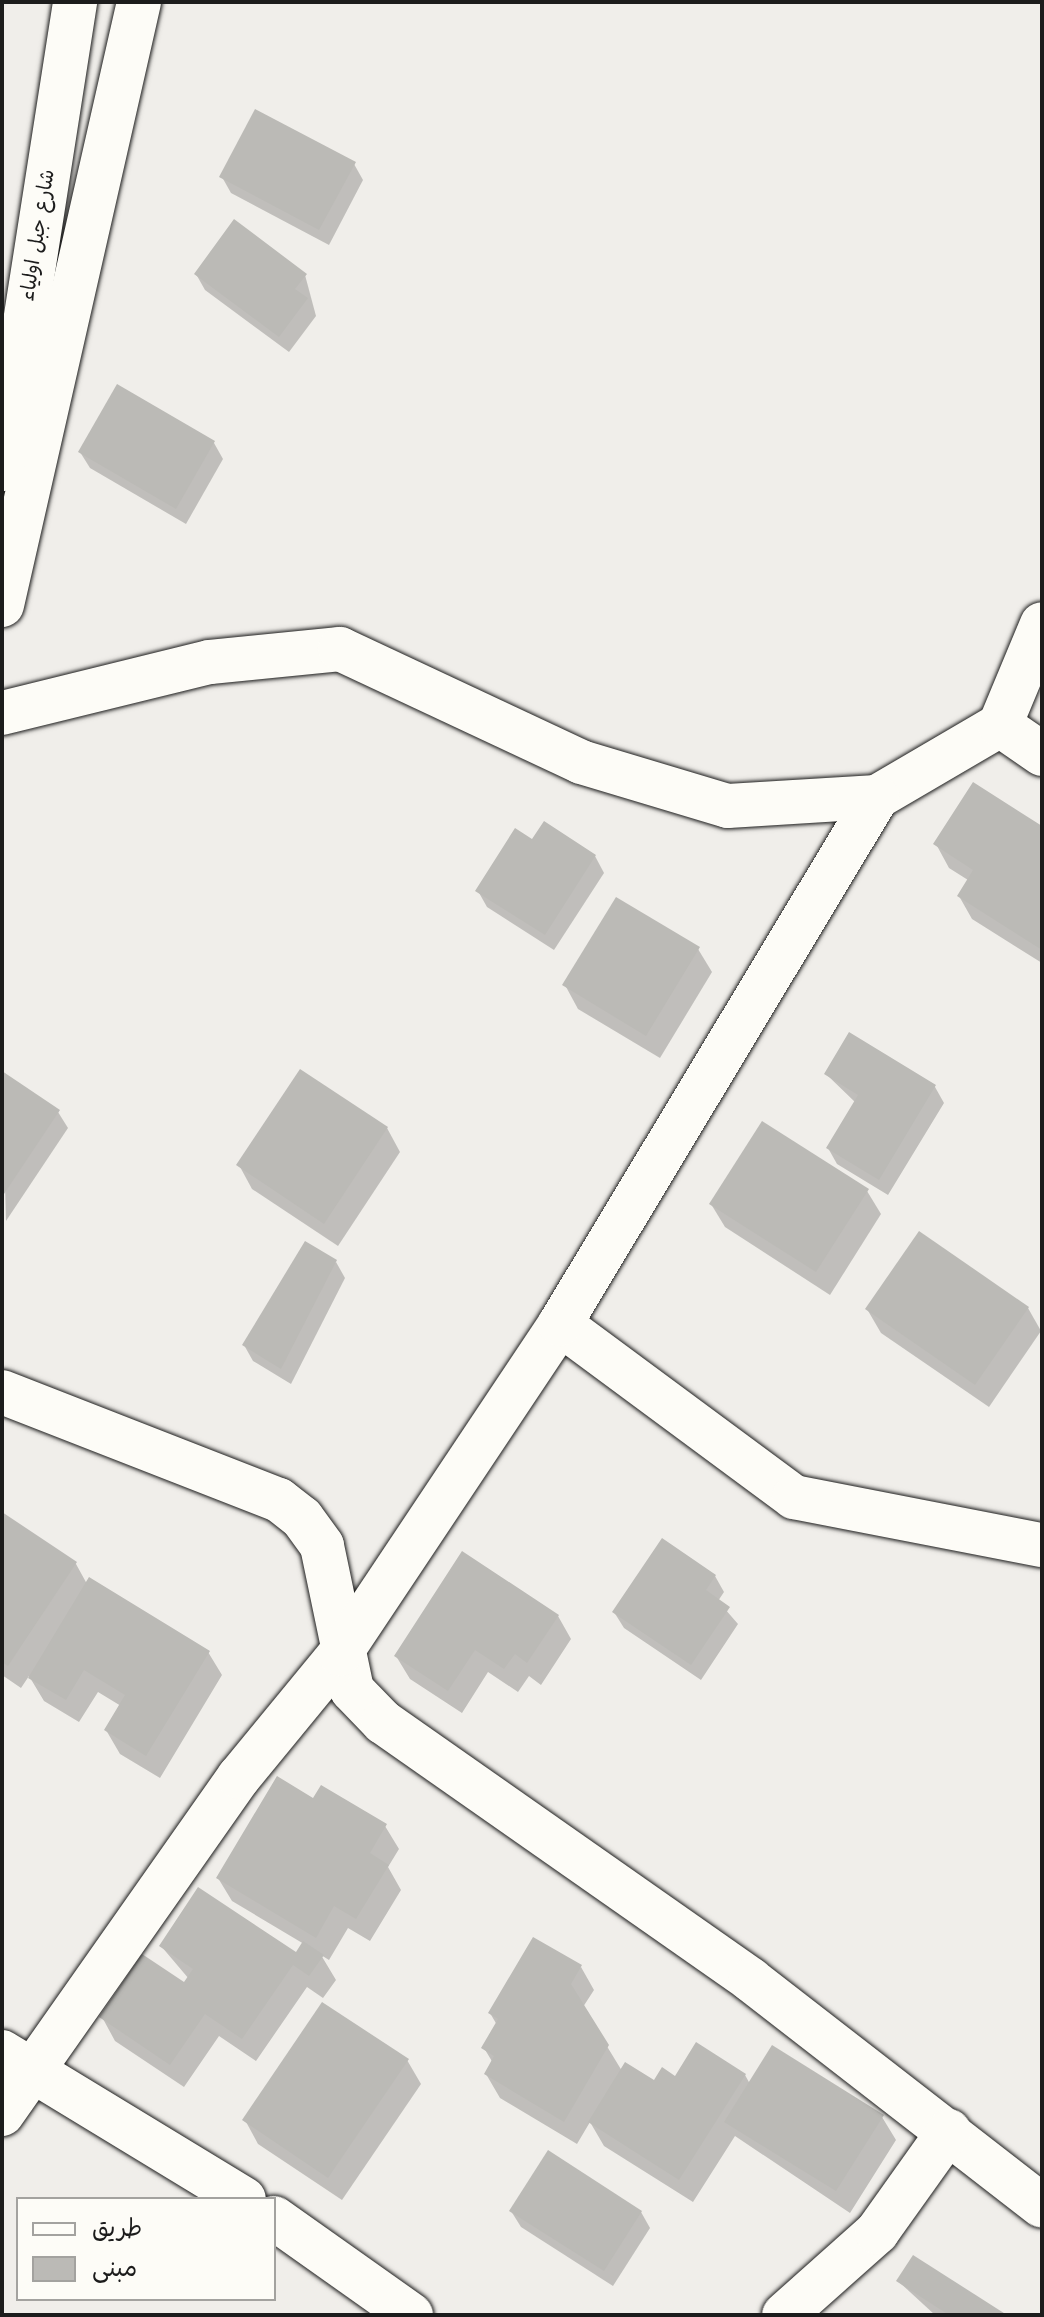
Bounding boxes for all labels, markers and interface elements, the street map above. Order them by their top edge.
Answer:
street label: شارع جبل اولياء [15,167,59,303]
legend [16,2197,276,2301]
text: طريق [92,2212,142,2244]
text: مبنى [92,2252,137,2284]

